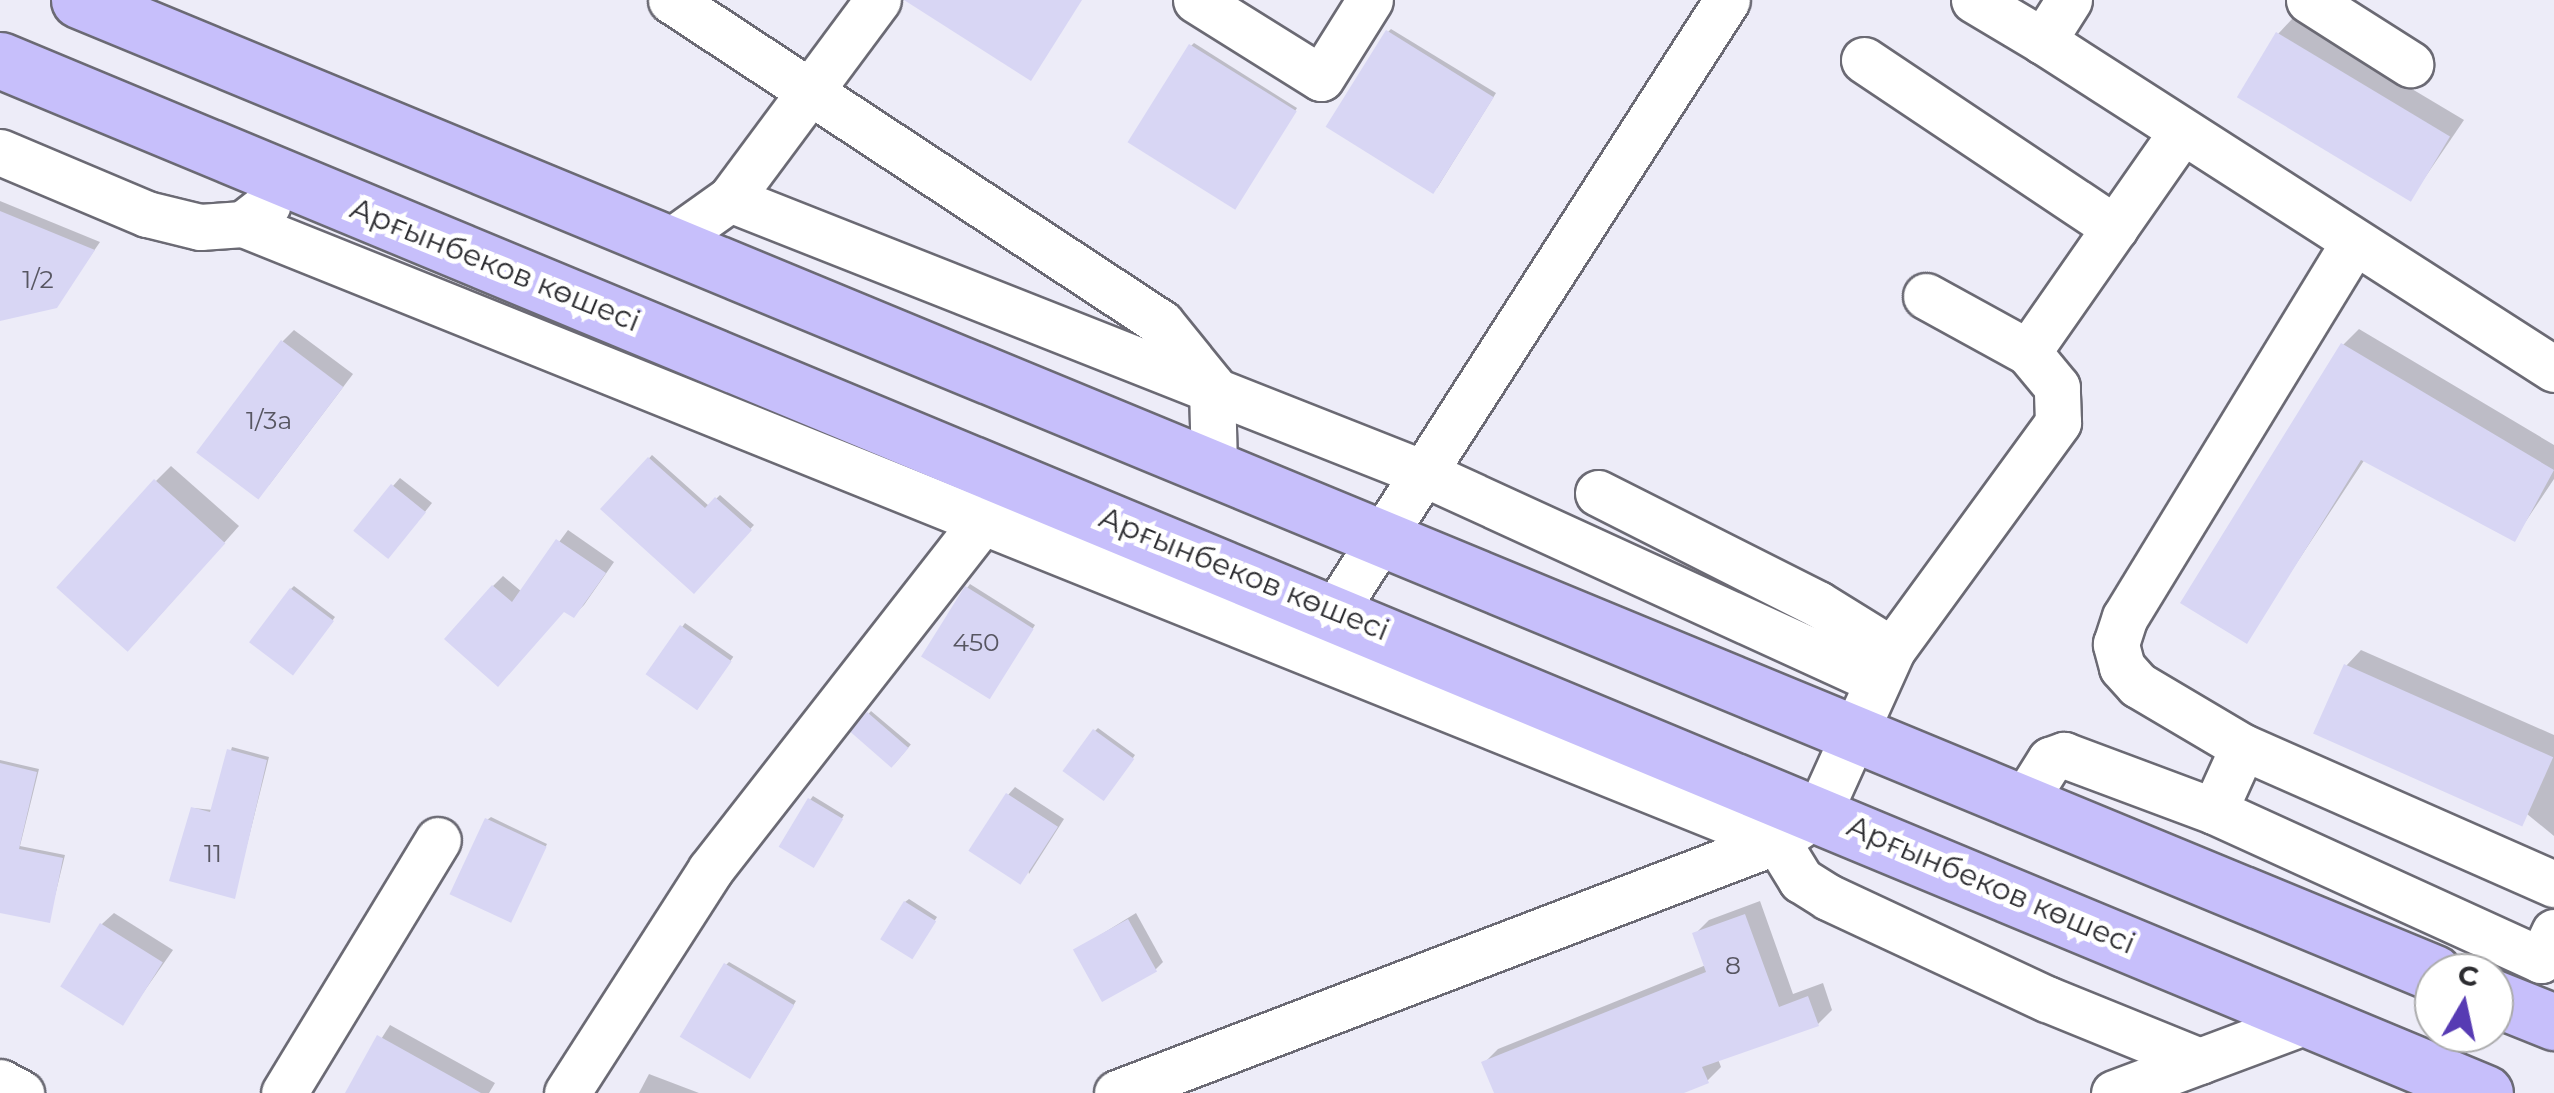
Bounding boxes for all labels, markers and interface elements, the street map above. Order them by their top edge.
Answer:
street label: Арғынбеков көшесі [345,190,645,340]
house number: 1/2 [22,264,54,294]
house number: 1/3а [246,405,292,435]
street label: Арғынбеков көшесі [1094,499,1394,649]
house number: 450 [952,627,1000,657]
street label: Арғынбеков көшесі [1841,808,2141,962]
house number: 11 [204,838,222,868]
house number: 8 [1725,950,1741,980]
north arrow [2414,953,2514,1053]
text: С [2456,957,2481,994]

